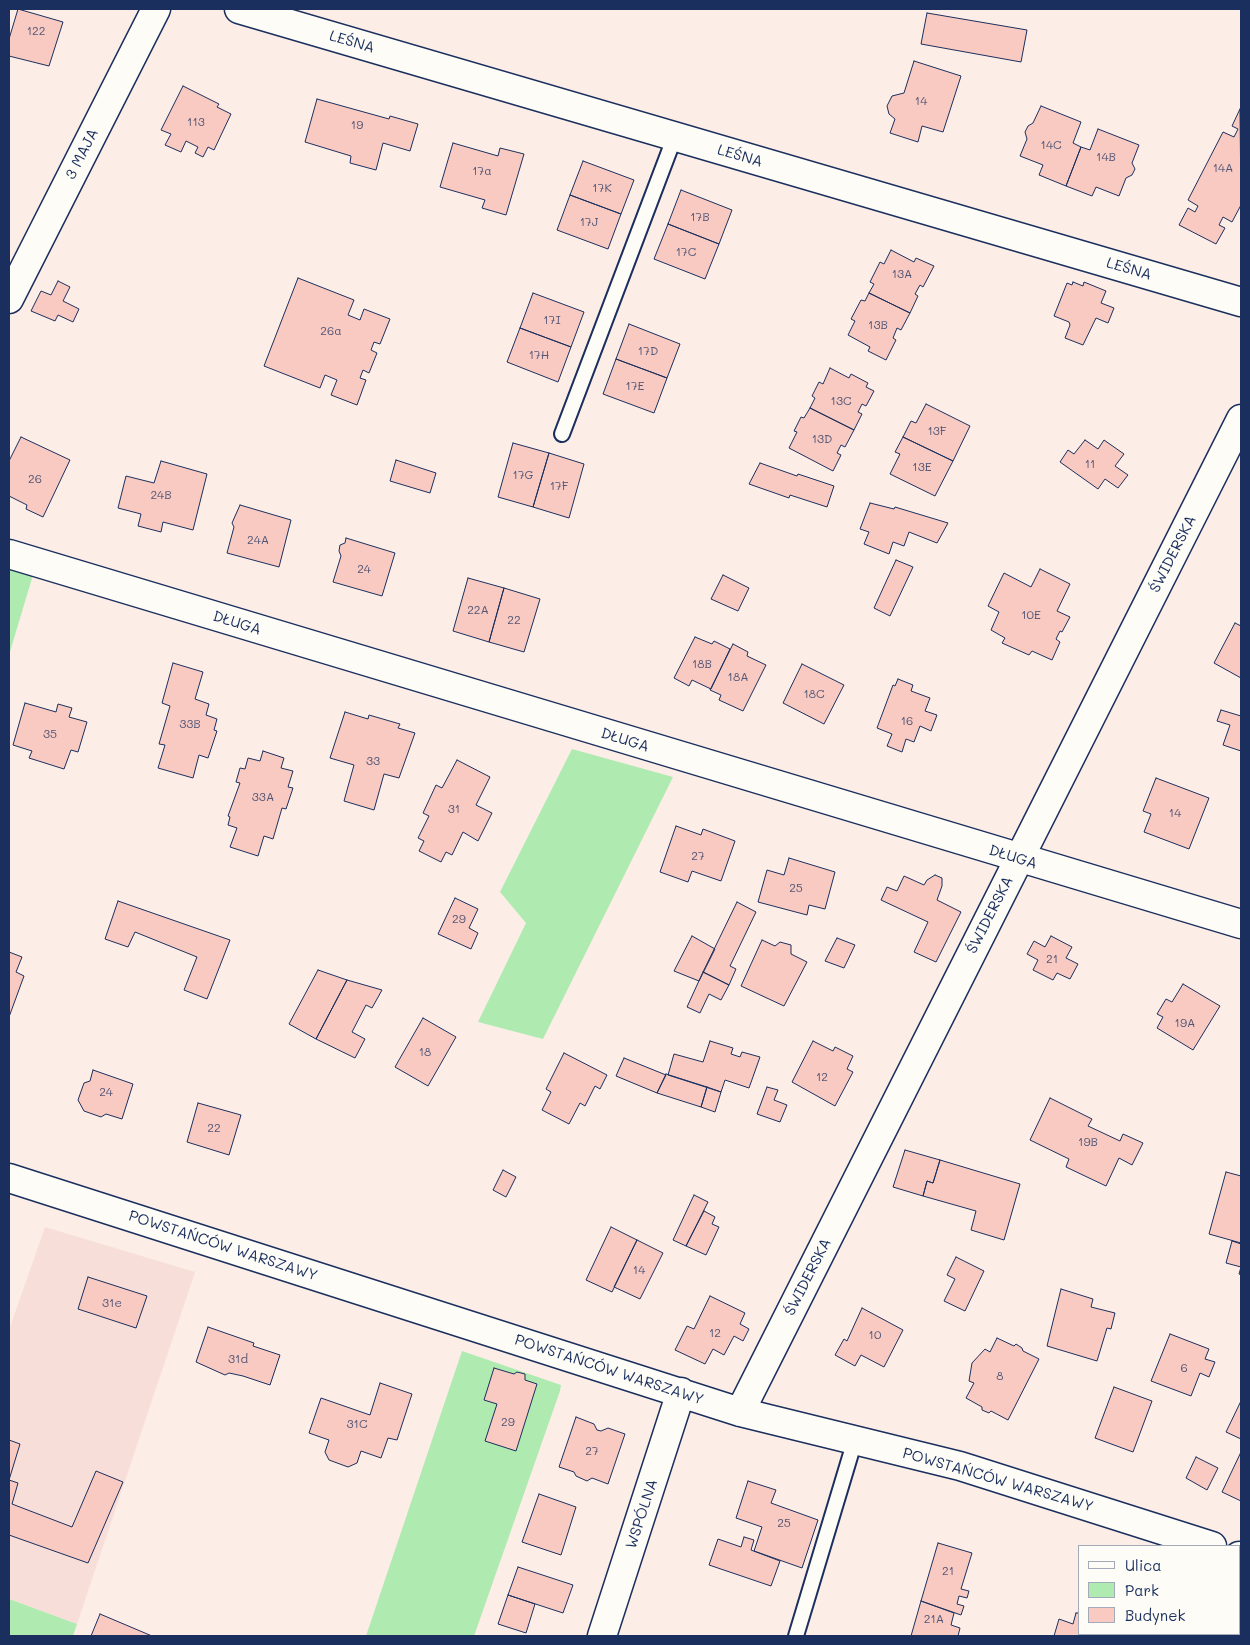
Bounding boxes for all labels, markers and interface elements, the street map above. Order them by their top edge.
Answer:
house number: 122 [27,24,45,38]
street label: LEŚNA [327,27,377,57]
house number: 14 [915,94,927,108]
house number: 113 [187,115,205,129]
house number: 19 [351,118,363,132]
street label: 3 MAJA [62,126,102,182]
house number: 14C [1041,138,1061,152]
street label: LEŚNA [715,141,765,171]
house number: 14B [1096,150,1116,164]
house number: 14A [1213,161,1233,175]
house number: 17a [472,164,492,178]
house number: 17K [592,181,612,195]
house number: 17B [690,210,710,224]
house number: 17J [580,215,598,229]
house number: 17C [676,245,696,259]
street label: LEŚNA [1104,254,1154,284]
house number: 13A [892,267,912,281]
house number: 17I [543,313,561,327]
house number: 13B [868,318,888,332]
house number: 26a [320,324,342,338]
house number: 17D [638,344,658,358]
house number: 17H [529,348,549,362]
house number: 17E [626,379,644,393]
house number: 13C [831,394,851,408]
house number: 13F [927,424,947,438]
house number: 13D [812,432,832,446]
house number: 11 [1085,457,1095,471]
house number: 13E [912,460,932,474]
house number: 17G [513,468,533,482]
house number: 26 [28,472,42,486]
house number: 17F [550,479,568,493]
house number: 24B [150,488,172,502]
street label: ŚWIDERSKA [1146,512,1200,596]
house number: 24A [247,533,269,547]
house number: 24 [357,562,371,576]
house number: 22A [467,603,489,617]
street label: DŁUGA [211,607,263,639]
house number: 10E [1021,608,1041,622]
house number: 22 [507,613,521,627]
house number: 18B [692,657,712,671]
house number: 18A [728,670,748,684]
house number: 18C [803,687,825,701]
house number: 16 [901,714,913,728]
house number: 33B [179,717,201,731]
street label: DŁUGA [599,724,651,756]
house number: 35 [43,727,57,741]
house number: 33 [366,754,380,768]
house number: 33A [252,790,274,804]
house number: 31 [448,802,460,816]
house number: 14 [1169,806,1181,820]
street label: DŁUGA [987,841,1039,873]
house number: 27 [691,849,705,863]
street label: ŚWIDERSKA [963,873,1017,957]
house number: 25 [789,881,803,895]
house number: 29 [452,912,466,926]
house number: 21 [1046,952,1058,966]
house number: 19A [1175,1016,1195,1030]
house number: 18 [419,1045,431,1059]
house number: 12 [816,1070,828,1084]
house number: 24 [99,1085,113,1099]
house number: 22 [207,1121,221,1135]
house number: 19B [1078,1135,1098,1149]
street label: POWSTAŃCÓW WARSZAWY [126,1207,320,1285]
street label: ŚWIDERSKA [781,1235,835,1319]
house number: 14 [633,1263,645,1277]
house number: 31e [102,1296,122,1310]
house number: 12 [709,1326,721,1340]
house number: 10 [869,1328,881,1342]
street label: POWSTAŃCÓW WARSZAWY [512,1331,706,1409]
house number: 31d [228,1352,248,1366]
house number: 6 [1180,1361,1188,1375]
house number: 8 [996,1369,1004,1383]
house number: 29 [501,1415,515,1429]
house number: 31C [347,1417,367,1431]
house number: 27 [585,1444,599,1458]
street label: POWSTAŃCÓW WARSZAWY [901,1444,1095,1516]
street label: WSPÓLNA [622,1477,662,1551]
house number: 25 [777,1516,791,1530]
legend [1078,1545,1240,1635]
text: Ulica [1125,1555,1162,1575]
house number: 21 [942,1564,954,1578]
text: Park [1125,1580,1159,1600]
text: Budynek [1125,1605,1185,1625]
house number: 21A [924,1612,944,1626]

